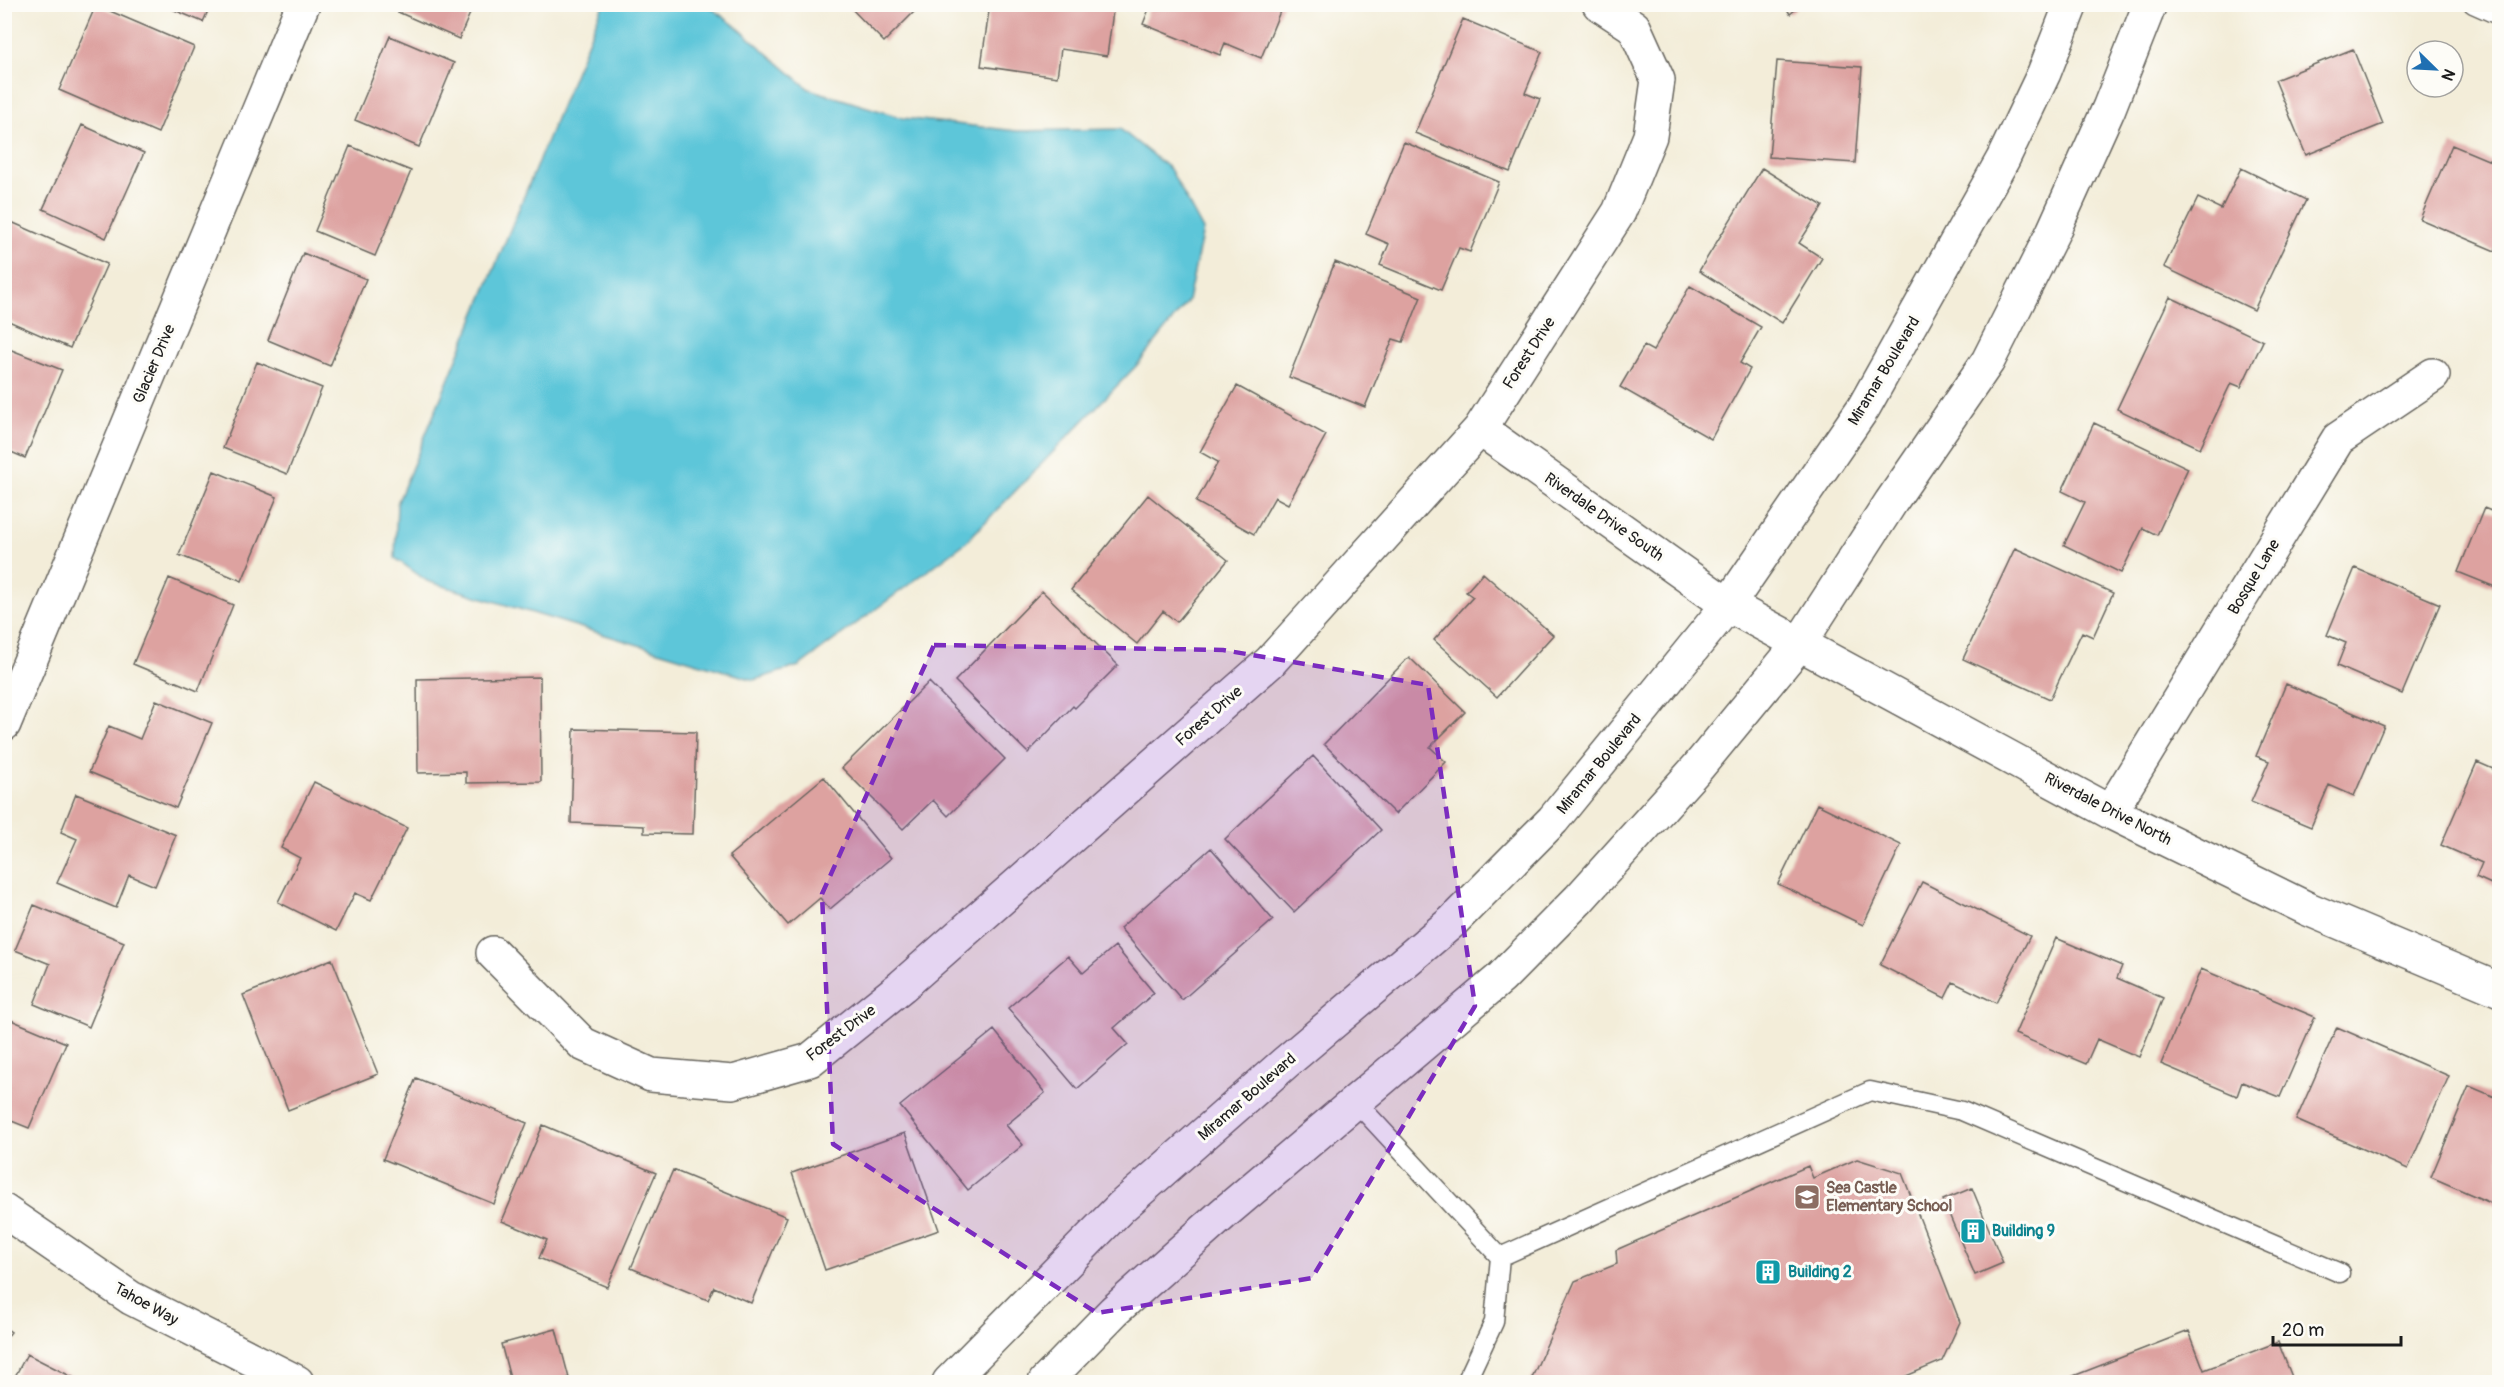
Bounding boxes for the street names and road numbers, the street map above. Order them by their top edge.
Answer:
street label: Forest Drive [1498,313,1560,393]
street label: Miramar Boulevard [1844,313,1924,429]
street label: Glacier Drive [128,321,180,407]
street label: Riverdale Drive South [1540,468,1668,566]
street label: Bosque Lane [2224,535,2284,618]
street label: Forest Drive [1172,682,1247,750]
street label: Miramar Boulevard [1552,710,1646,818]
street label: Riverdale Drive North [2041,768,2175,850]
street label: Forest Drive [802,1000,880,1066]
street label: Miramar Boulevard [1194,1049,1300,1145]
street label: Tahoe Way [110,1278,182,1330]

